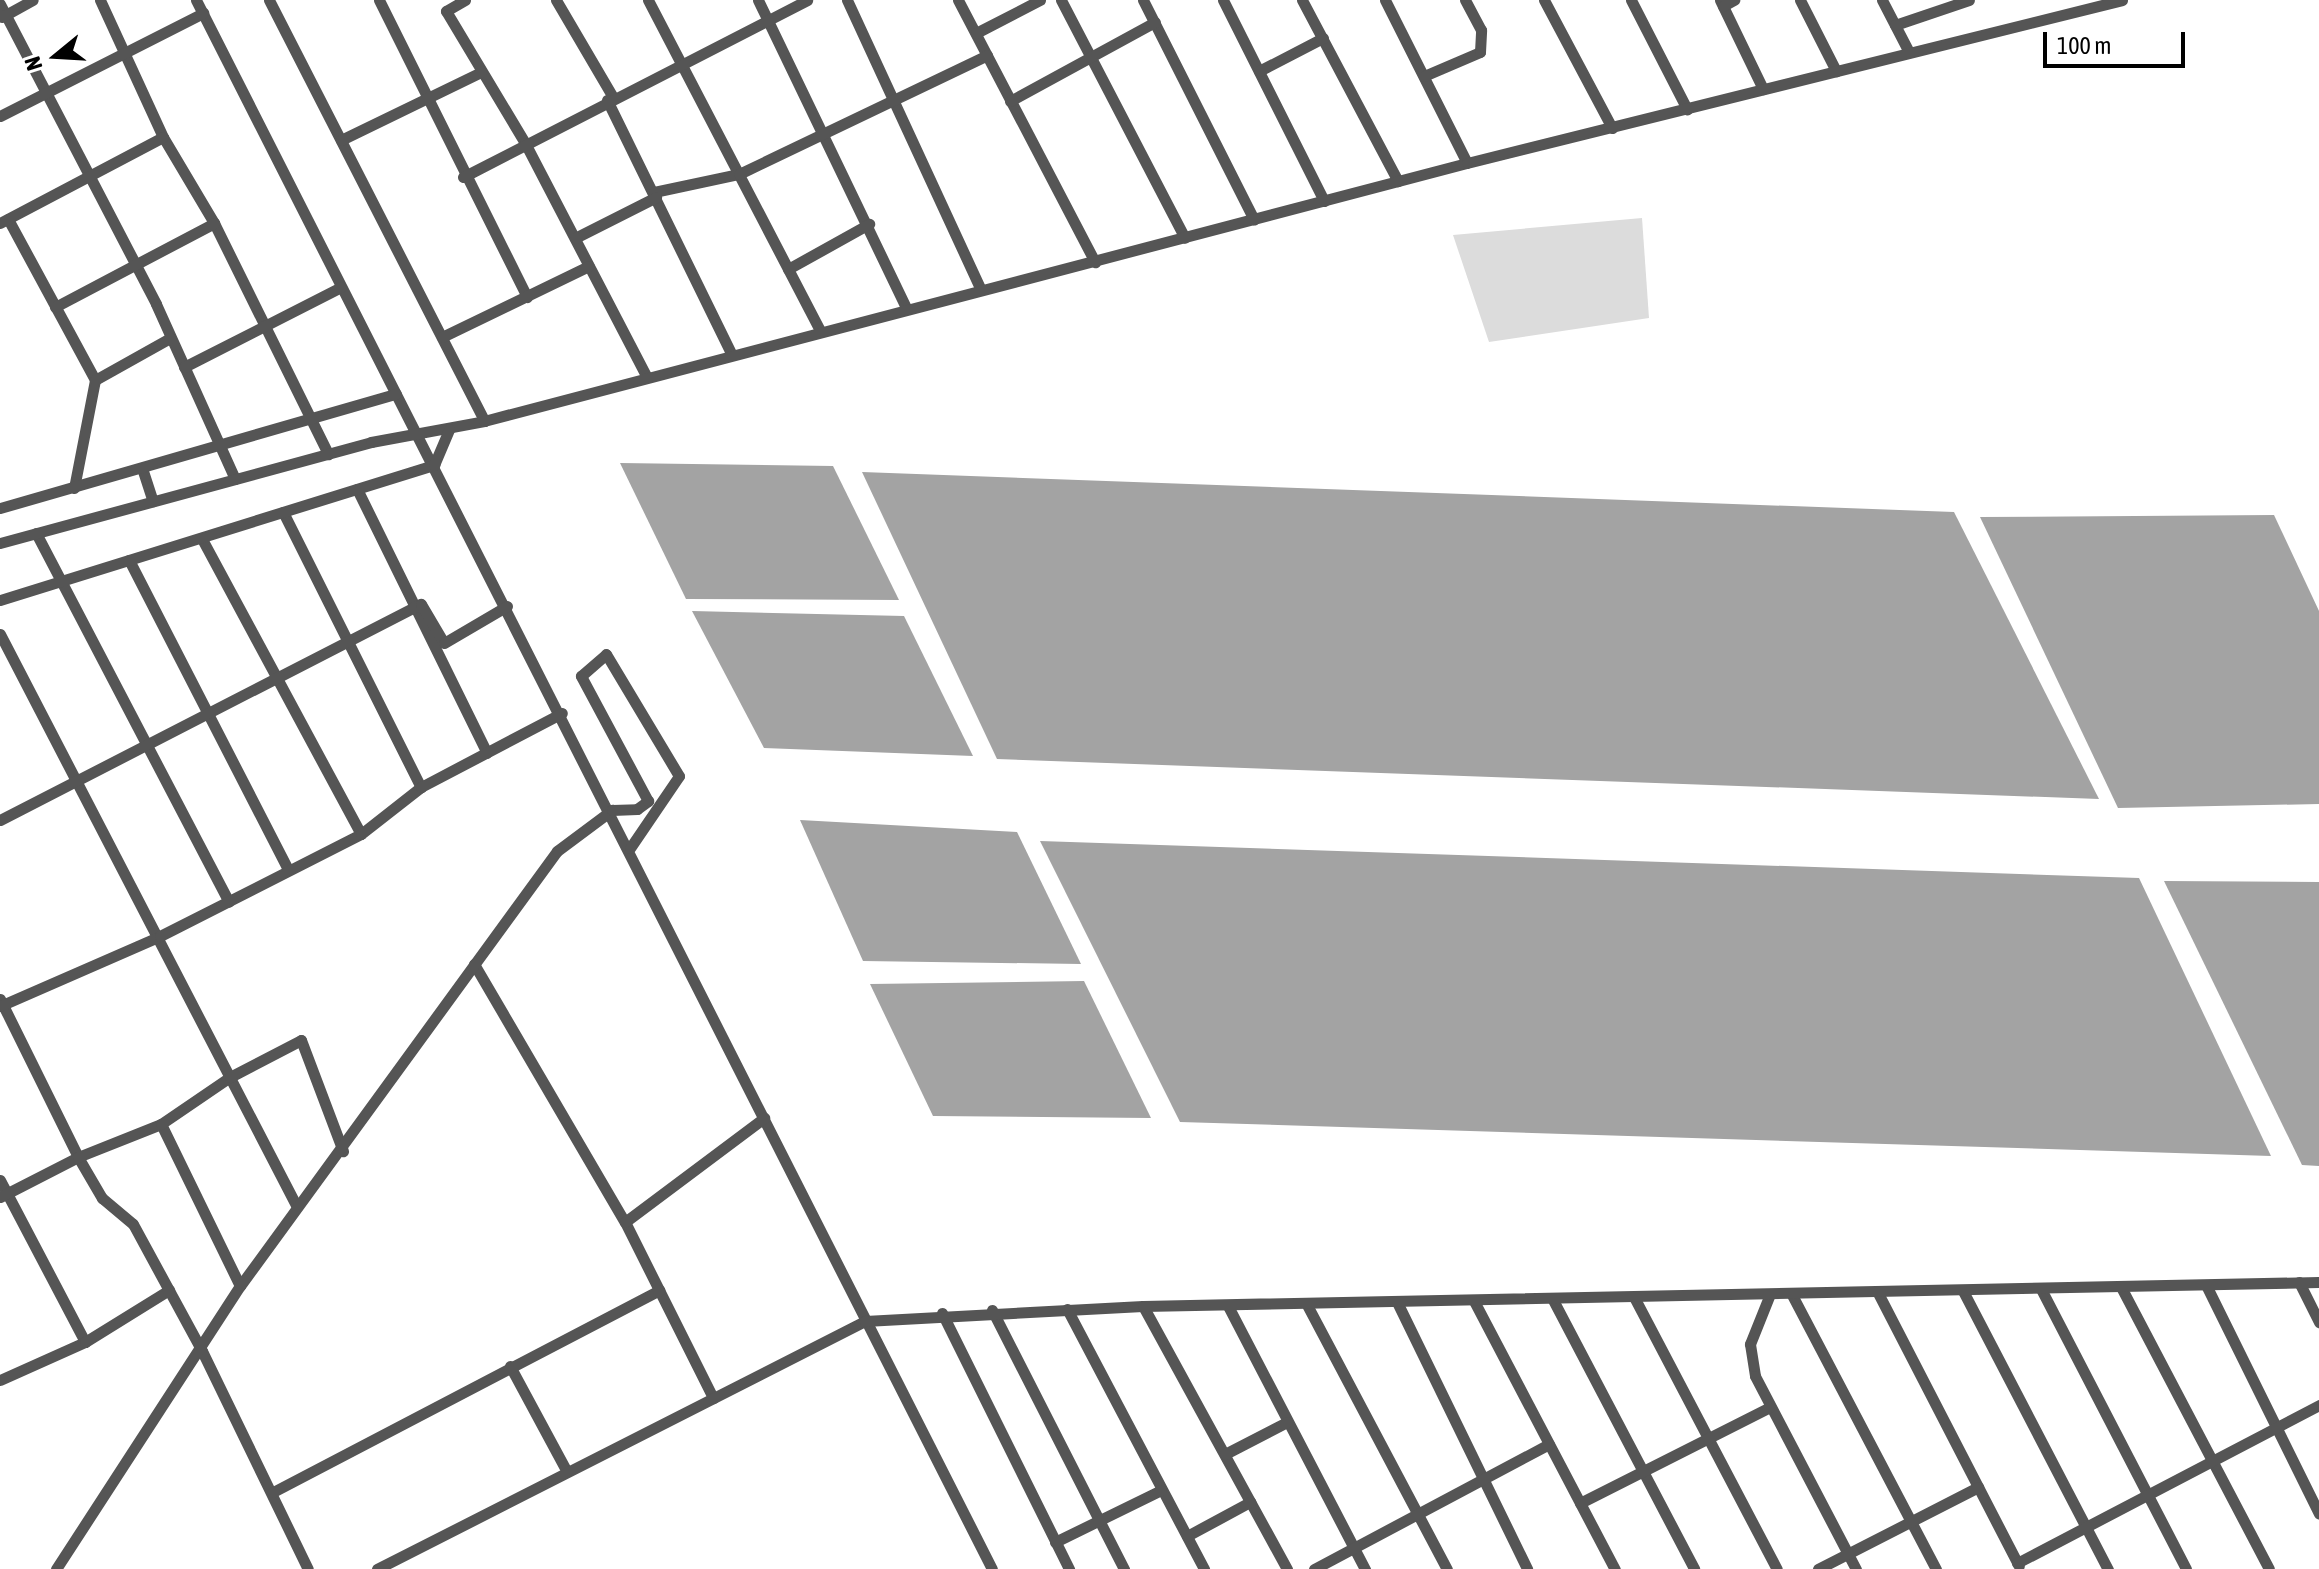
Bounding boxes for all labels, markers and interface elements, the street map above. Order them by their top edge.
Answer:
north arrow [16,16,96,96]
scale bar [2047,16,2189,66]
text: 100 m [2057,32,2111,59]
text: N [19,53,48,74]

